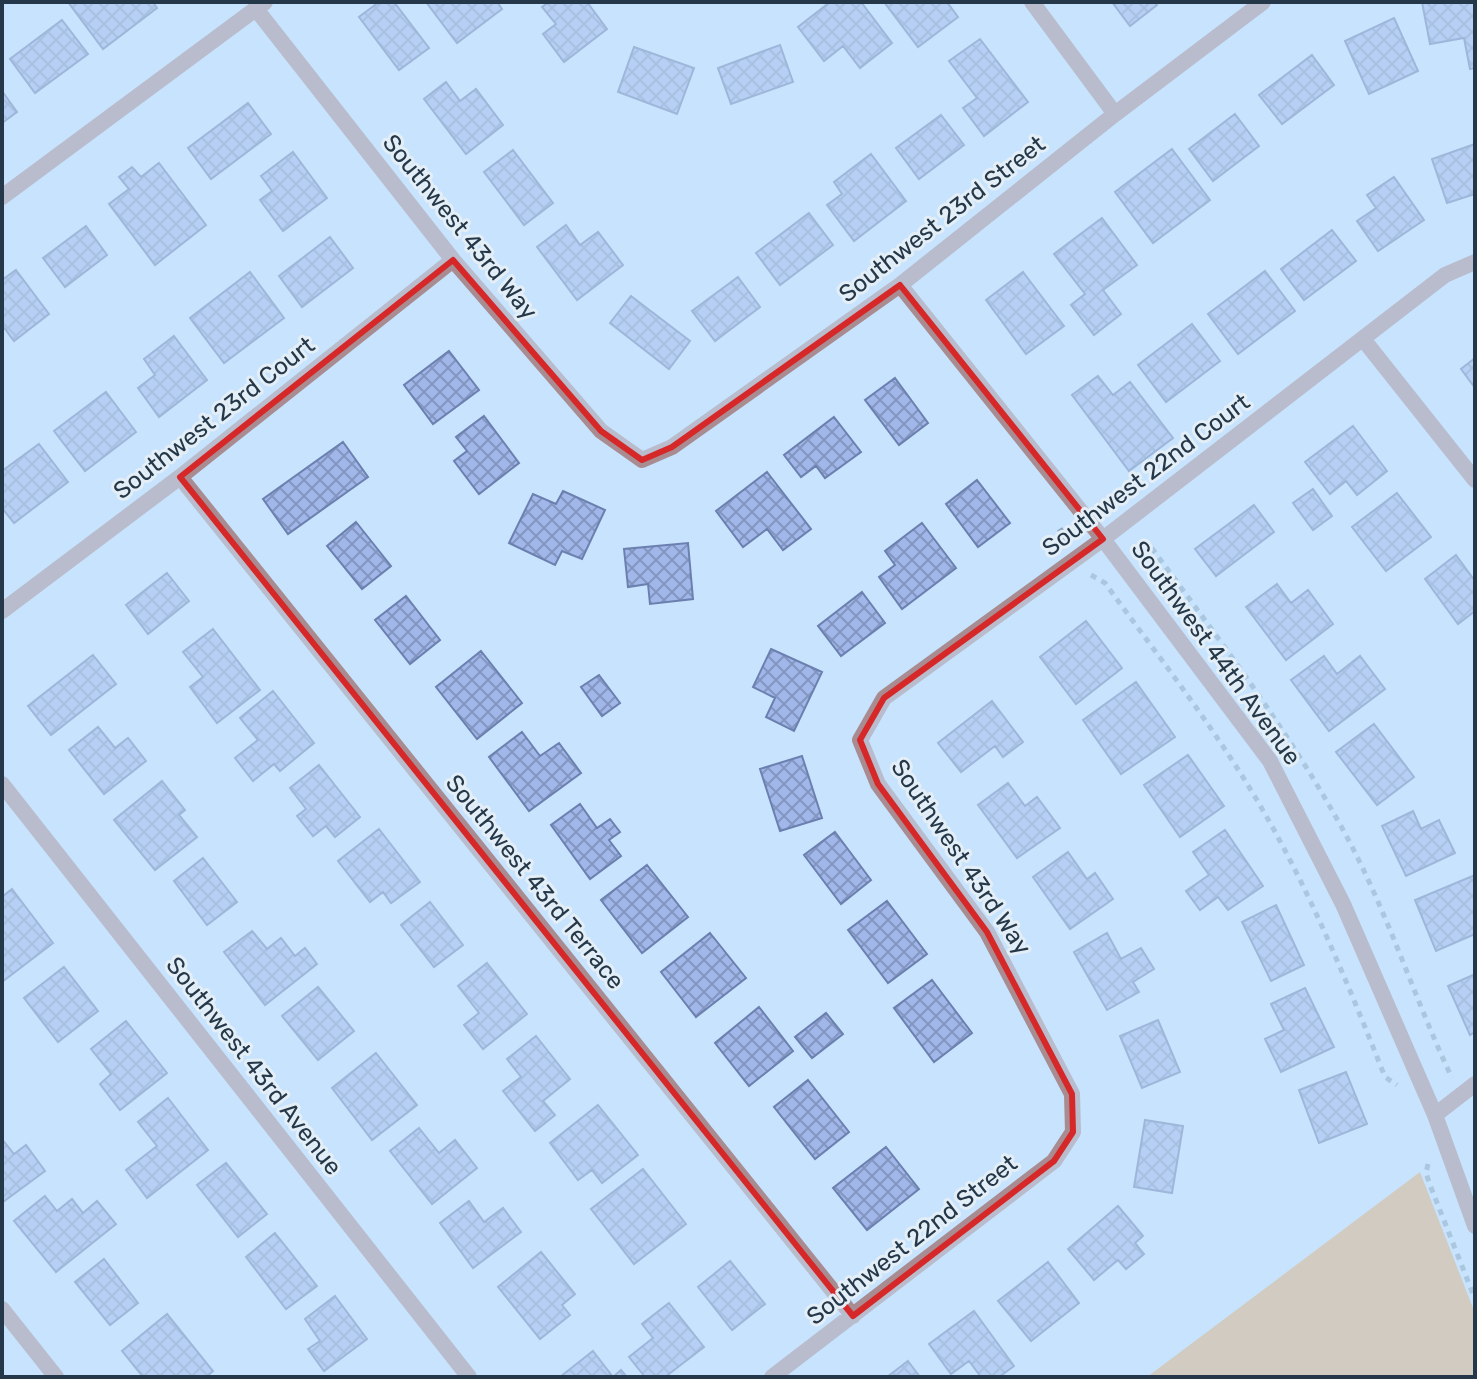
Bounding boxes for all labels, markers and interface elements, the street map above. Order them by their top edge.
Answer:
street label: Southwest 43rd Way [377,129,543,325]
street label: Southwest 23rd Street [833,130,1051,308]
street label: Southwest 23rd Court [108,331,320,505]
street label: Southwest 22nd Court [1037,388,1255,562]
street label: Southwest 44th Avenue [1125,536,1307,770]
street label: Southwest 43rd Way [885,754,1037,960]
street label: Southwest 43rd Terrace [440,769,630,995]
street label: Southwest 43rd Avenue [160,952,348,1180]
street label: Southwest 22nd Street [801,1149,1023,1331]

